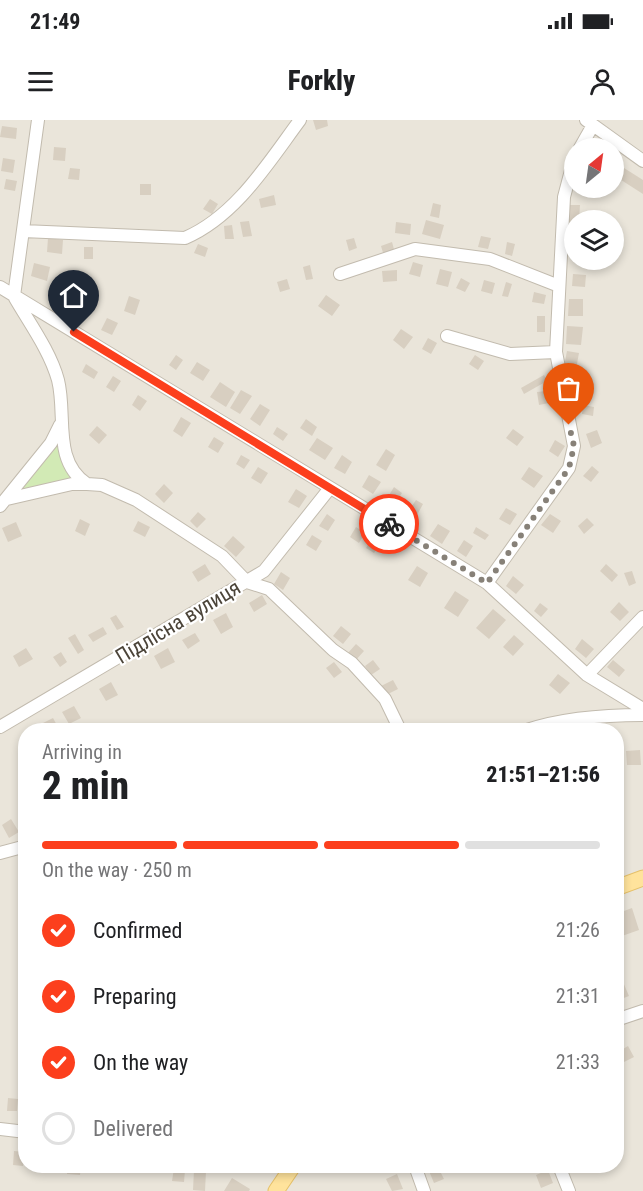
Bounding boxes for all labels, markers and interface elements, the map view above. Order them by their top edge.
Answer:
text: 21:49 [30,9,81,34]
icon: menu [24,65,57,98]
text: Forkly [288,65,355,97]
icon: person [586,65,619,98]
north arrow [564,138,624,198]
map controls [564,138,624,270]
button: layers [564,210,624,270]
pin [48,270,99,332]
icon: home [57,279,90,312]
pin [543,363,594,425]
icon: bag [552,372,585,405]
courier [359,494,419,554]
icon: bike [373,508,406,541]
street label: Підлісна вулиця [111,575,245,669]
text: Arriving in [42,740,122,764]
text: 21:51–21:56 [486,762,600,787]
text: 2 min [42,763,129,809]
text: On the way · 250 m [42,858,192,882]
icon: check [42,914,75,947]
text: Confirmed [93,918,182,943]
text: 21:26 [556,918,600,942]
icon: check [42,980,75,1013]
text: Preparing [93,984,177,1009]
text: 21:31 [556,984,600,1008]
icon: check [42,1046,75,1079]
text: On the way [93,1050,188,1075]
text: 21:33 [556,1050,600,1074]
text: Delivered [93,1116,173,1141]

